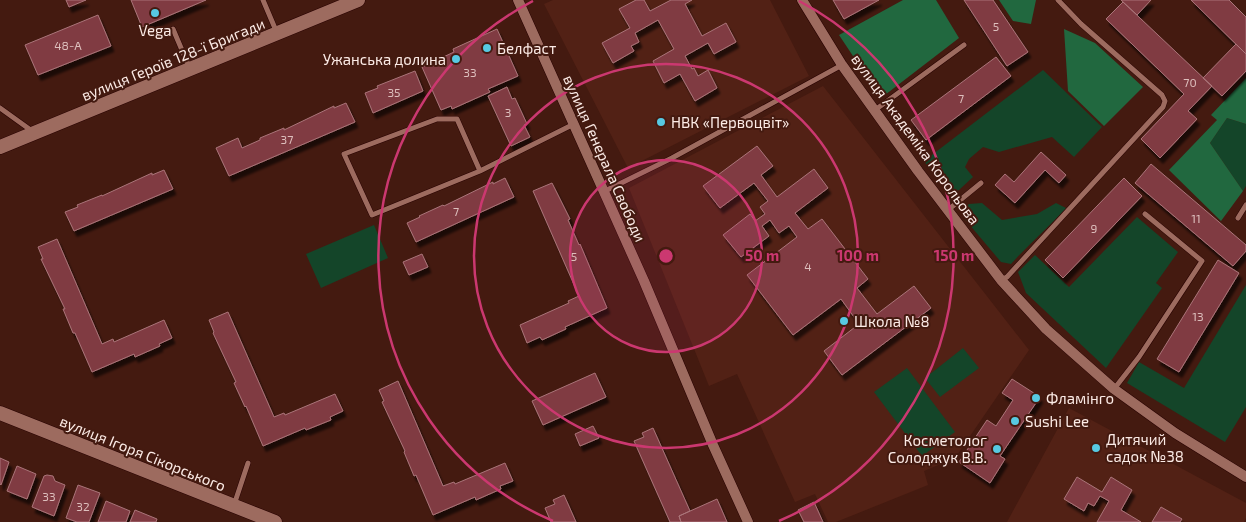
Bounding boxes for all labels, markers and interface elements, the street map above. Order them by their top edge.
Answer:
marker: Vega [149,7,161,19]
street label: вулиця Героїв 128-ї Бригади [79,14,268,105]
house number: 5 [993,19,999,33]
place label: Vega [138,21,172,39]
house number: 48-А [54,38,82,52]
place label: Белфаст [497,39,556,57]
marker: Белфаст [481,42,493,54]
place label: Ужанська долина [323,50,446,68]
street label: вулиця Академіка Корольова [847,50,984,228]
marker: Ужанська долина [450,53,462,65]
house number: 33 [463,65,477,79]
street label: вулиця Генерала Свободи [559,72,650,245]
house number: 70 [1183,75,1197,89]
house number: 35 [387,85,401,99]
house number: 7 [958,91,964,105]
house number: 3 [505,105,511,119]
place label: НВК «Первоцвіт» [671,113,789,131]
marker: НВК «Первоцвіт» [655,116,667,128]
house number: 37 [281,132,293,146]
house number: 7 [453,204,459,218]
house number: 11 [1191,211,1201,225]
house number: 9 [1091,221,1098,235]
text: 50 m [745,246,779,264]
text: 100 m [837,246,879,264]
text: 150 m [934,246,974,264]
centre of rings [657,247,675,265]
house number: 5 [571,249,577,263]
house number: 4 [804,259,812,273]
house number: 13 [1192,309,1204,323]
place label: Школа №8 [854,312,930,330]
marker: Школа №8 [838,315,850,327]
place label: Фламінго [1046,389,1114,407]
marker: Фламінго [1030,392,1042,404]
street label: вулиця Ігоря Сікорського [57,411,229,496]
place label: Sushi Lee [1025,412,1089,430]
marker: Sushi Lee [1009,415,1021,427]
place label: Дитячий садок №38 [1106,430,1184,465]
place label: Косметолог Солоджук В.В. [888,431,987,467]
marker: Дитячий садок №38 [1090,442,1102,454]
marker: Косметолог Солоджук В.В. [991,443,1003,455]
house number: 33 [42,489,56,503]
house number: 32 [76,499,90,513]

